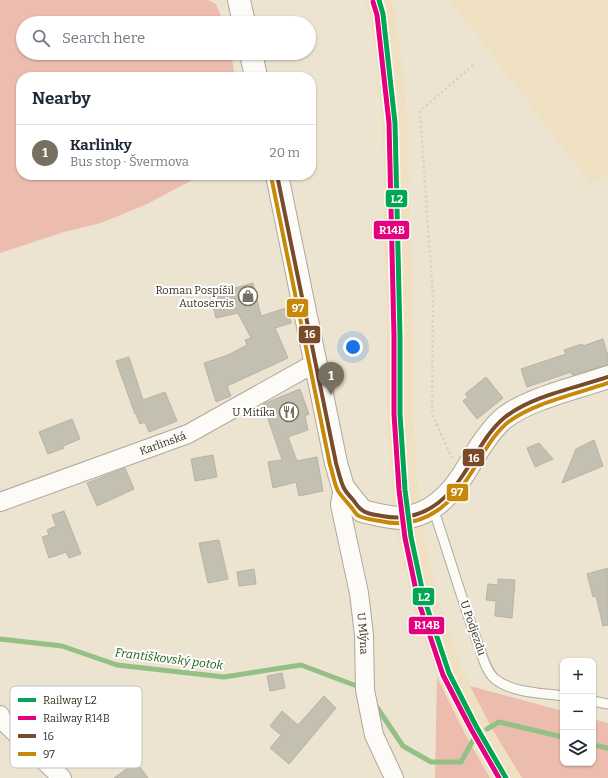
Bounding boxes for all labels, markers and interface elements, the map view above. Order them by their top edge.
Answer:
search box [16,16,316,60]
icon: search [30,27,52,49]
text: Search here [62,29,145,47]
text: Nearby [32,88,91,109]
text: Karlinky [70,136,132,154]
text: 1 [42,145,48,160]
text: 20 m [270,145,300,160]
text: Bus stop · Švermova [70,154,189,169]
line badge: L2 [385,189,408,208]
text: L2 [391,193,403,206]
line badge: R14B [373,220,410,240]
text: R14B [379,224,405,237]
place label: Roman Pospíšil Autoservis [155,284,234,310]
shop icon: Roman Pospíšil Autoservis [237,285,259,307]
line badge: 97 [286,298,309,318]
text: 97 [292,302,304,315]
line badge: 16 [298,325,321,344]
text: 16 [304,328,316,341]
your location [343,337,363,357]
pin: 1 [318,362,344,395]
restaurant icon: U Mitíka [278,401,300,423]
place label: U Mitíka [232,406,275,419]
street label: Karlinská [138,429,188,458]
line badge: 16 [462,448,485,467]
text: 16 [468,452,480,465]
line badge: 97 [446,483,469,502]
text: 97 [451,486,463,499]
line badge: L2 [412,587,435,606]
text: L2 [418,591,430,604]
street label: U Podjezdu [458,599,489,657]
street label: U Mlýna [355,612,371,655]
line badge: R14B [408,616,445,635]
text: R14B [414,619,440,632]
water label: Františkovský potok [114,645,224,673]
map controls [560,658,596,766]
button: + [560,658,596,694]
legend [10,686,142,768]
text: Railway L2 [43,694,97,707]
button: − [560,694,596,730]
text: Railway R14B [43,712,110,725]
text: 16 [43,730,54,743]
button: layers [560,730,596,766]
text: 97 [43,748,55,761]

